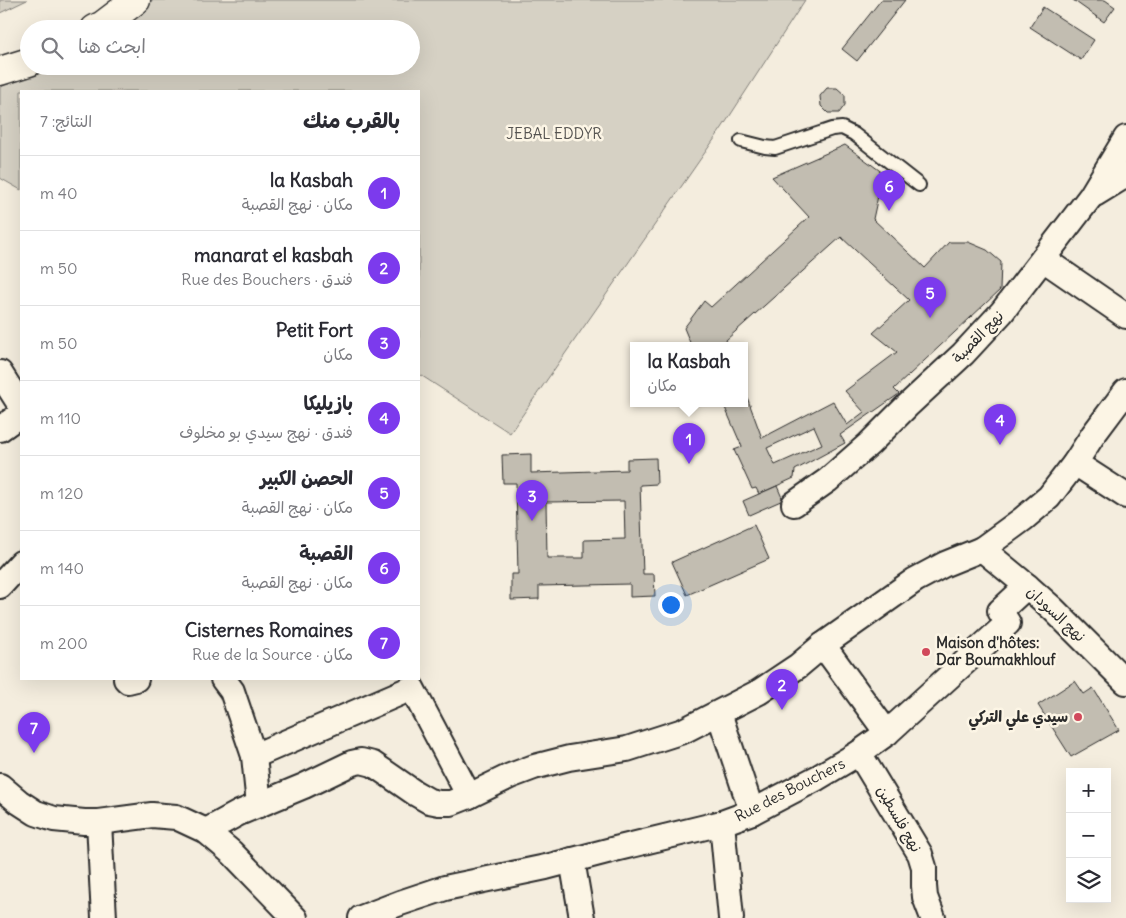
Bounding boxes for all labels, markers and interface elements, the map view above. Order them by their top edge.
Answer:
search box [20,20,420,75]
icon: search [38,34,66,62]
text: ابحث هنا [78,34,146,58]
text: بالقرب منك [303,107,400,134]
text: النتائج: 7 [40,111,92,131]
park label: JEBAL EDDYR [506,124,602,143]
text: la Kasbah [270,168,353,192]
pin: 6 [873,170,905,211]
text: 40 m [40,183,78,203]
text: 1 [381,183,387,203]
text: مكان · نهج القصبة [242,194,353,214]
text: manarat el kasbah [194,243,353,267]
text: 50 m [40,258,78,278]
text: 2 [380,258,388,278]
text: فندق · Rue des Bouchers [181,269,353,289]
pin: 5 [914,277,946,318]
street label: نهج القصبة [948,306,1008,368]
text: Petit Fort [276,318,353,342]
text: 50 m [40,333,78,353]
text: 3 [379,333,389,353]
popup [630,342,748,407]
text: مكان [323,344,353,364]
text: la Kasbah [647,349,731,373]
text: مكان [647,375,677,395]
text: بازيليكا [303,391,353,415]
pin: 4 [984,404,1016,445]
text: 110 m [40,408,81,428]
text: 4 [379,408,389,428]
text: فندق · نهج سيدي بو مخلوف [179,422,353,442]
pin: 1 [673,423,705,464]
text: الحصن الكبير [260,466,353,490]
pin: 3 [516,480,548,521]
text: 120 m [40,483,84,503]
text: 5 [379,483,389,503]
text: مكان · نهج القصبة [242,497,353,517]
text: القصبة [299,541,353,565]
text: 140 m [40,558,84,578]
text: 6 [379,558,389,578]
text: مكان · نهج القصبة [242,572,353,592]
street label: نهج السودان [1022,582,1090,646]
your location [658,592,684,618]
text: Cisternes Romaines [185,618,353,642]
text: 200 m [40,633,88,653]
text: 7 [380,633,388,653]
place label: Maison d'hôtes: Dar Boumakhlouf [936,633,1056,669]
text: مكان · Rue de la Source [192,644,353,664]
marker: Maison d'hôtes: Dar Boumakhlouf [920,646,932,658]
pin: 2 [766,669,798,710]
place label: سيدي علي التركي [969,707,1068,731]
marker: سيدي علي التركي [1072,711,1084,723]
pin: 7 [18,712,50,753]
street label: Rue des Bouchers [731,753,848,826]
map controls [1066,768,1111,903]
button: + [1066,768,1111,813]
street label: نهج فلسطين [872,782,926,856]
button: − [1066,813,1111,858]
button: layers [1066,858,1111,903]

